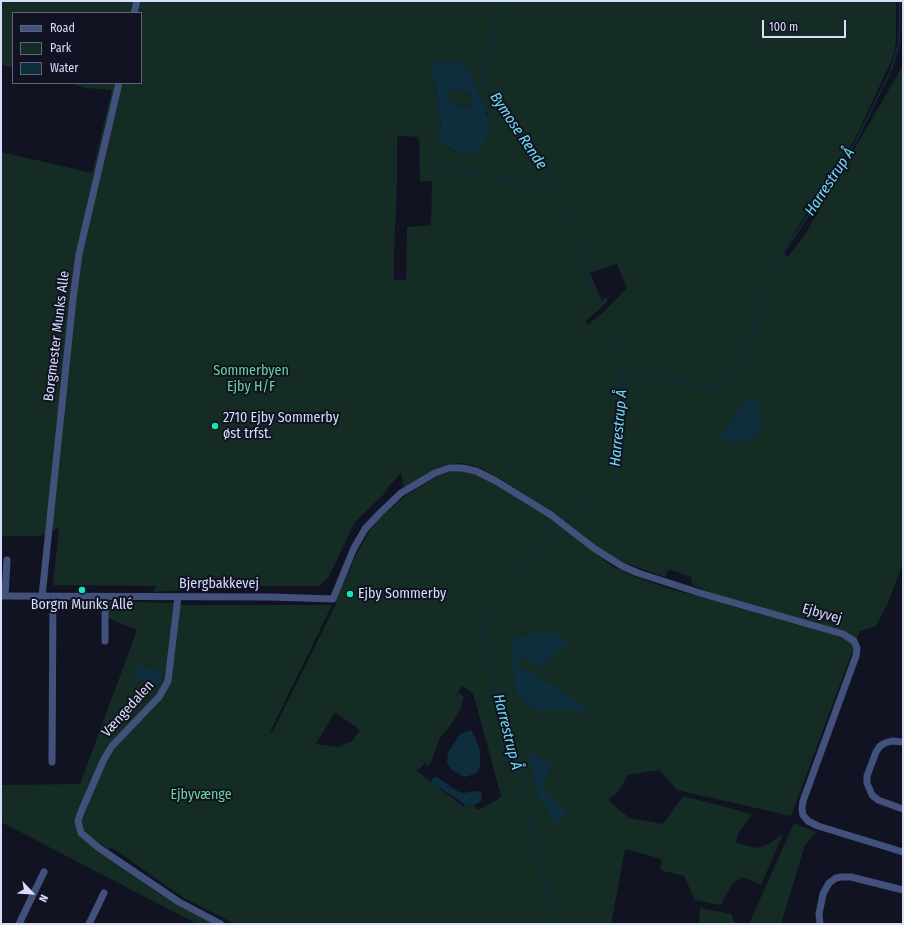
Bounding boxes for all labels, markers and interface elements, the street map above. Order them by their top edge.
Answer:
legend [12,12,142,84]
scale bar [764,12,848,38]
text: 100 m [769,20,798,34]
text: Road [50,21,75,35]
text: Park [50,41,71,55]
text: Water [50,61,78,75]
water label: Bymose Rende [486,89,550,173]
water label: Harrestrup Å [801,145,859,219]
street label: Borgmester Munks Alle [41,270,73,402]
park label: Sommerbyen Ejby H/F [213,363,289,396]
water label: Harrestrup Å [607,389,631,467]
place label: 2710 Ejby Sommerby øst trfst. [223,410,339,442]
marker: 2710 Ejby Sommerby øst trfst. [210,421,220,431]
street label: Bjergbakkevej [179,576,259,592]
marker: Borgm Munks Allé [77,585,87,595]
place label: Ejby Sommerby [358,586,446,602]
marker: Ejby Sommerby [345,589,355,599]
place label: Borgm Munks Allé [31,597,133,613]
street label: Ejbyvej [800,600,844,628]
street label: Vængedalen [98,677,158,741]
water label: Harrestrup Å [489,692,525,772]
park label: Ejbyvænge [170,787,232,803]
north arrow [12,873,52,913]
text: N [36,893,51,904]

